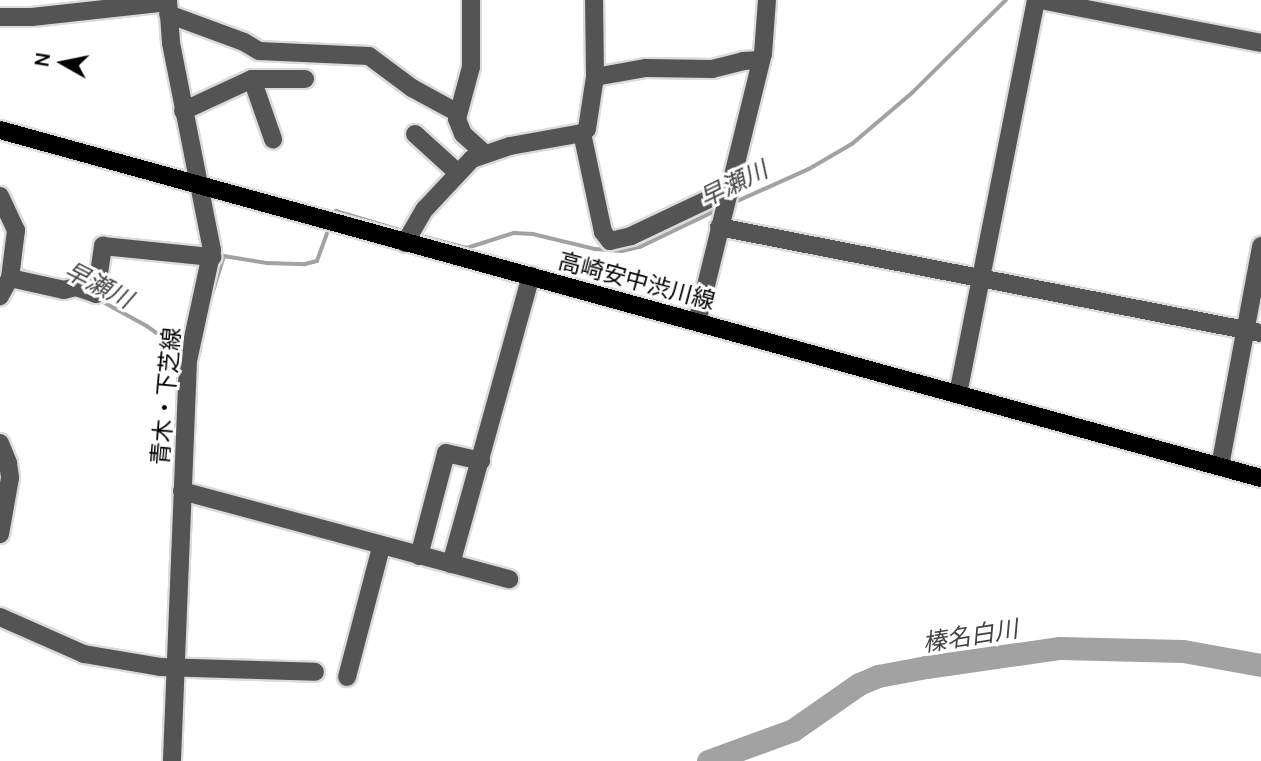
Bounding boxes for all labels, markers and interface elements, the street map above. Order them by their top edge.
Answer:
north arrow [28,28,98,98]
text: N [28,51,56,68]
water label: 早瀬川 [694,154,772,212]
street label: 高崎安中渋川線 [556,246,718,314]
water label: 早瀬川 [60,255,138,313]
street label: 青木・下芝線 [145,326,185,466]
water label: 榛名白川 [920,613,1020,657]

